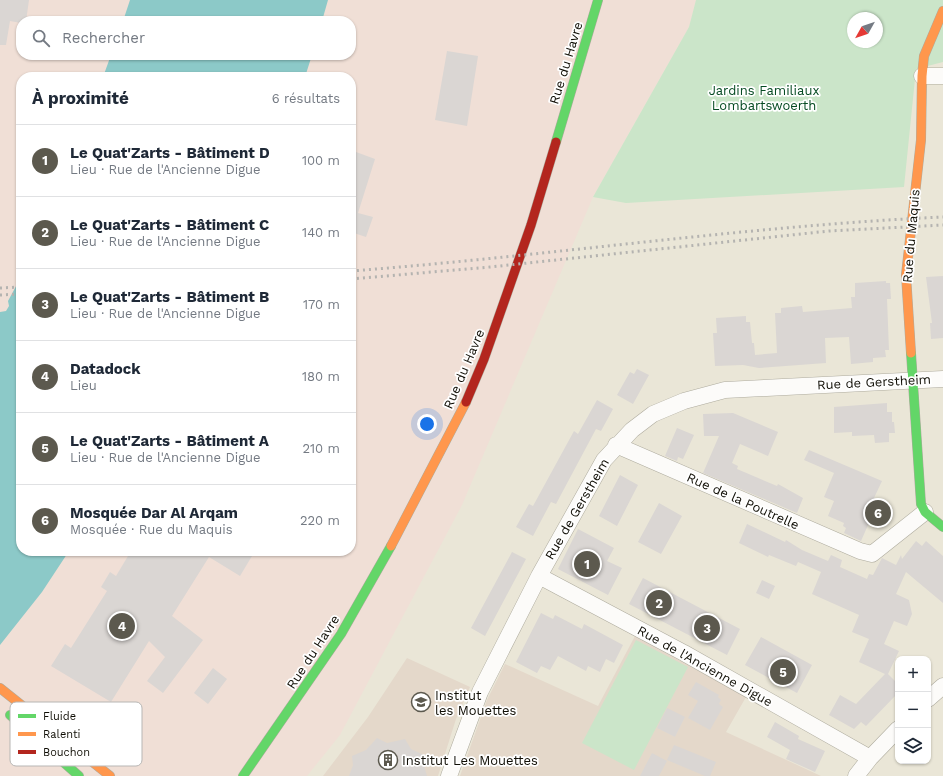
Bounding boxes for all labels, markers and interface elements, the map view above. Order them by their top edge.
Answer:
north arrow [847,12,883,48]
search box [16,16,356,60]
street label: Rue du Havre [546,20,586,106]
icon: search [30,27,52,49]
text: Rechercher [62,29,145,47]
park label: Jardins Familiaux Lombartswoerth [709,83,819,113]
text: À proximité [32,88,129,108]
text: 6 résultats [272,91,340,106]
text: Le Quat'Zarts - Bâtiment D [70,144,270,162]
text: 1 [42,153,48,168]
text: 100 m [302,153,340,168]
text: Lieu · Rue de l'Ancienne Digue [70,162,261,177]
street label: Rue du Maquis [899,188,923,283]
text: Le Quat'Zarts - Bâtiment C [70,216,269,234]
text: 2 [41,225,49,240]
text: 140 m [302,225,340,240]
text: Lieu · Rue de l'Ancienne Digue [70,234,261,249]
text: Le Quat'Zarts - Bâtiment B [70,288,269,306]
text: 3 [41,297,49,312]
text: 170 m [303,297,340,312]
text: Lieu · Rue de l'Ancienne Digue [70,306,261,321]
street label: Rue du Havre [440,327,488,411]
text: Datadock [70,360,141,378]
text: 4 [41,369,49,384]
text: 180 m [302,369,340,384]
street label: Rue de Gerstheim [817,372,931,392]
text: Lieu [70,378,97,393]
your location [417,414,437,434]
text: Le Quat'Zarts - Bâtiment A [70,432,269,450]
text: 5 [41,441,49,456]
text: 210 m [302,441,340,456]
text: Lieu · Rue de l'Ancienne Digue [70,450,261,465]
street label: Rue de Gerstheim [542,456,612,562]
street label: Rue de la Poutrelle [685,470,801,532]
pin: 6 [865,498,891,528]
text: Mosquée Dar Al Arqam [70,504,238,522]
text: 6 [41,513,49,528]
text: 220 m [300,513,340,528]
text: Mosquée · Rue du Maquis [70,522,233,537]
pin: 1 [574,549,600,579]
pin: 2 [646,588,672,618]
pin: 4 [109,611,135,641]
street label: Rue du Havre [284,612,342,692]
pin: 3 [694,613,720,643]
street label: Rue de l'Ancienne Digue [635,623,775,709]
map controls [895,656,931,764]
button: + [895,656,931,692]
pin: 5 [770,657,796,687]
place label: Institut les Mouettes [435,688,516,718]
school or university icon: Institut les Mouettes [410,691,432,713]
button: − [895,692,931,728]
legend [10,702,142,766]
text: Fluide [43,710,76,723]
text: Ralenti [43,728,81,741]
button: layers [895,728,931,764]
text: Bouchon [43,746,90,759]
building icon: Institut Les Mouettes [377,749,399,771]
place label: Institut Les Mouettes [402,753,538,768]

